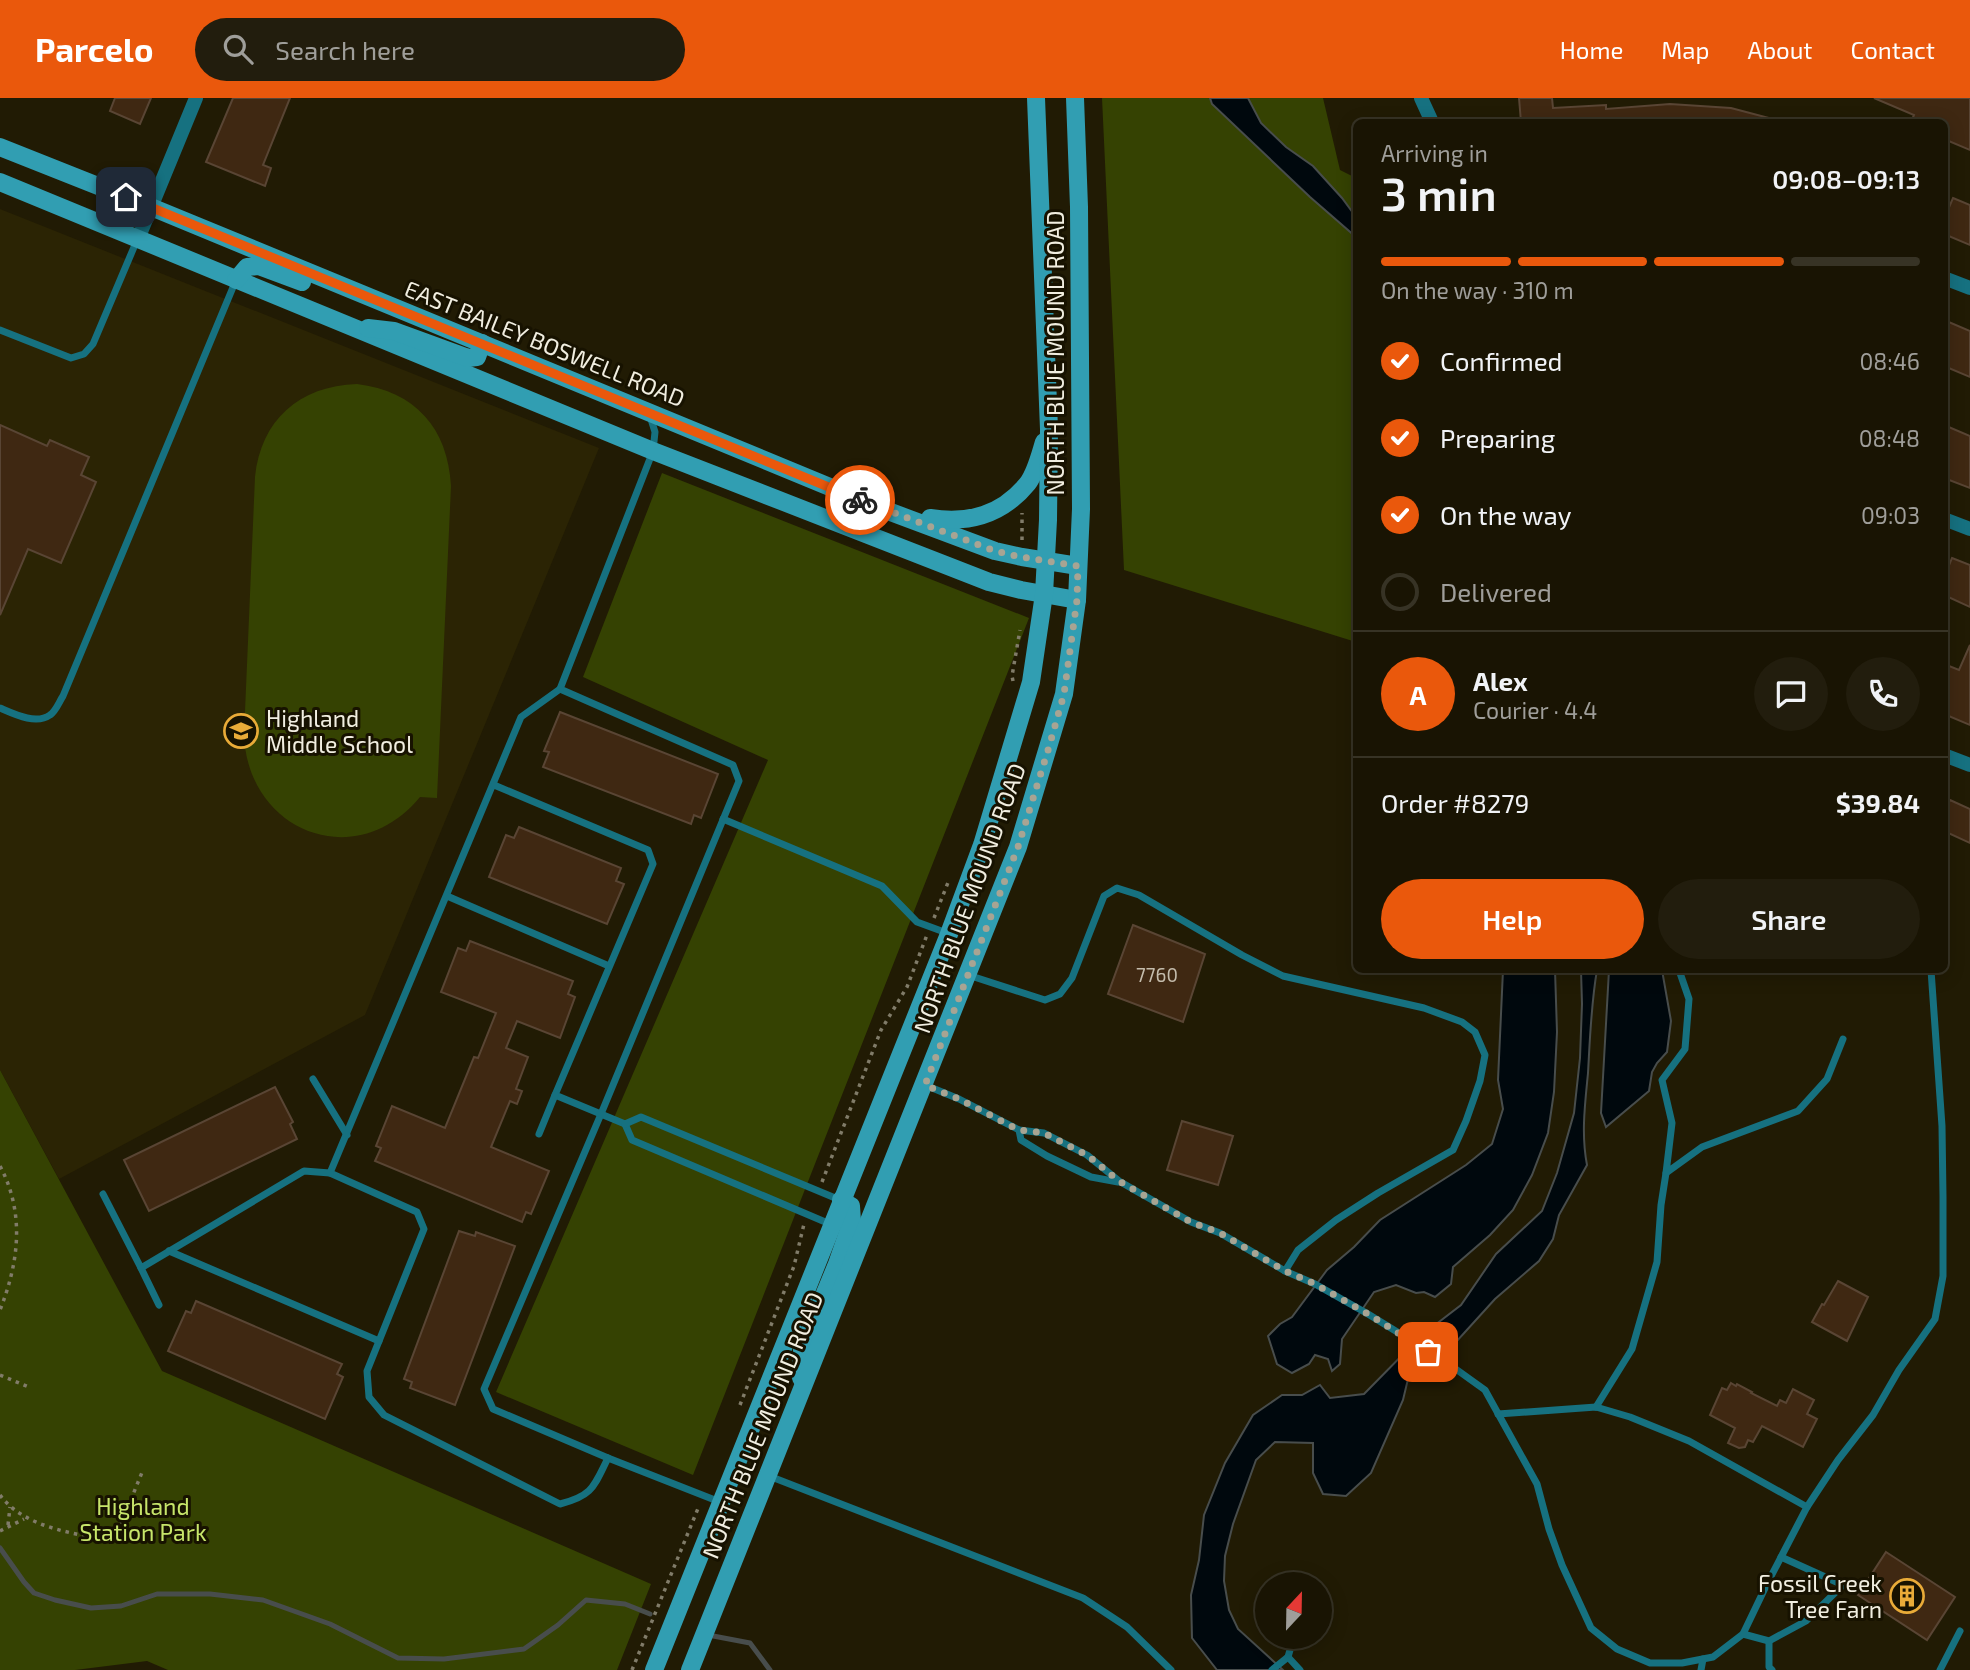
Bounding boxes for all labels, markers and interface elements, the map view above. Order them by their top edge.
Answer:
search box [195,18,685,81]
text: Parcelo [35,29,153,69]
icon: search [219,30,257,68]
text: Search here [275,34,415,65]
text: Home [1560,35,1623,64]
text: Map [1661,35,1709,64]
text: About [1747,35,1813,64]
text: Contact [1851,35,1935,64]
text: Arriving in [1381,139,1488,167]
text: 09:08–09:13 [1772,163,1920,194]
text: 3 min [1381,165,1497,220]
pin [96,167,156,227]
icon: home [107,178,145,216]
street label: NORTH BLUE MOUND ROAD [1041,211,1069,495]
street label: EAST BAILEY BOSWELL ROAD [401,274,689,412]
text: On the way · 310 m [1381,276,1574,304]
icon: check [1381,342,1419,380]
text: Confirmed [1440,345,1563,376]
text: 08:46 [1859,347,1920,375]
icon: check [1381,419,1419,457]
text: Preparing [1440,422,1555,453]
text: 08:48 [1859,424,1920,452]
courier [825,465,895,535]
icon: bike [841,481,879,519]
icon: check [1381,496,1419,534]
text: On the way [1440,499,1571,530]
text: 09:03 [1861,501,1920,529]
text: Delivered [1440,576,1552,607]
button: chat [1754,657,1828,731]
button: phone [1846,657,1920,731]
text: Alex [1473,665,1528,696]
text: A [1410,679,1426,710]
text: Courier · 4.4 [1473,696,1597,724]
place label: Highland Middle School [266,704,413,758]
school or university icon: Highland Middle School [222,712,260,750]
street label: NORTH BLUE MOUND ROAD [907,759,1031,1037]
text: Order #8279 [1381,787,1529,818]
text: $39.84 [1836,787,1920,818]
button: Help [1381,879,1644,959]
button: Share [1658,879,1920,959]
house number: 7760 [1136,963,1178,986]
street label: NORTH BLUE MOUND ROAD [696,1288,828,1562]
pin [1398,1322,1458,1382]
icon: bag [1409,1333,1447,1371]
park label: Highland Station Park [79,1492,207,1546]
place label: Fossil Creek Tree Farn [1758,1569,1882,1623]
north arrow [1255,1572,1332,1648]
map controls [1255,1572,1332,1649]
building icon: Fossil Creek Tree Farn [1888,1577,1926,1615]

